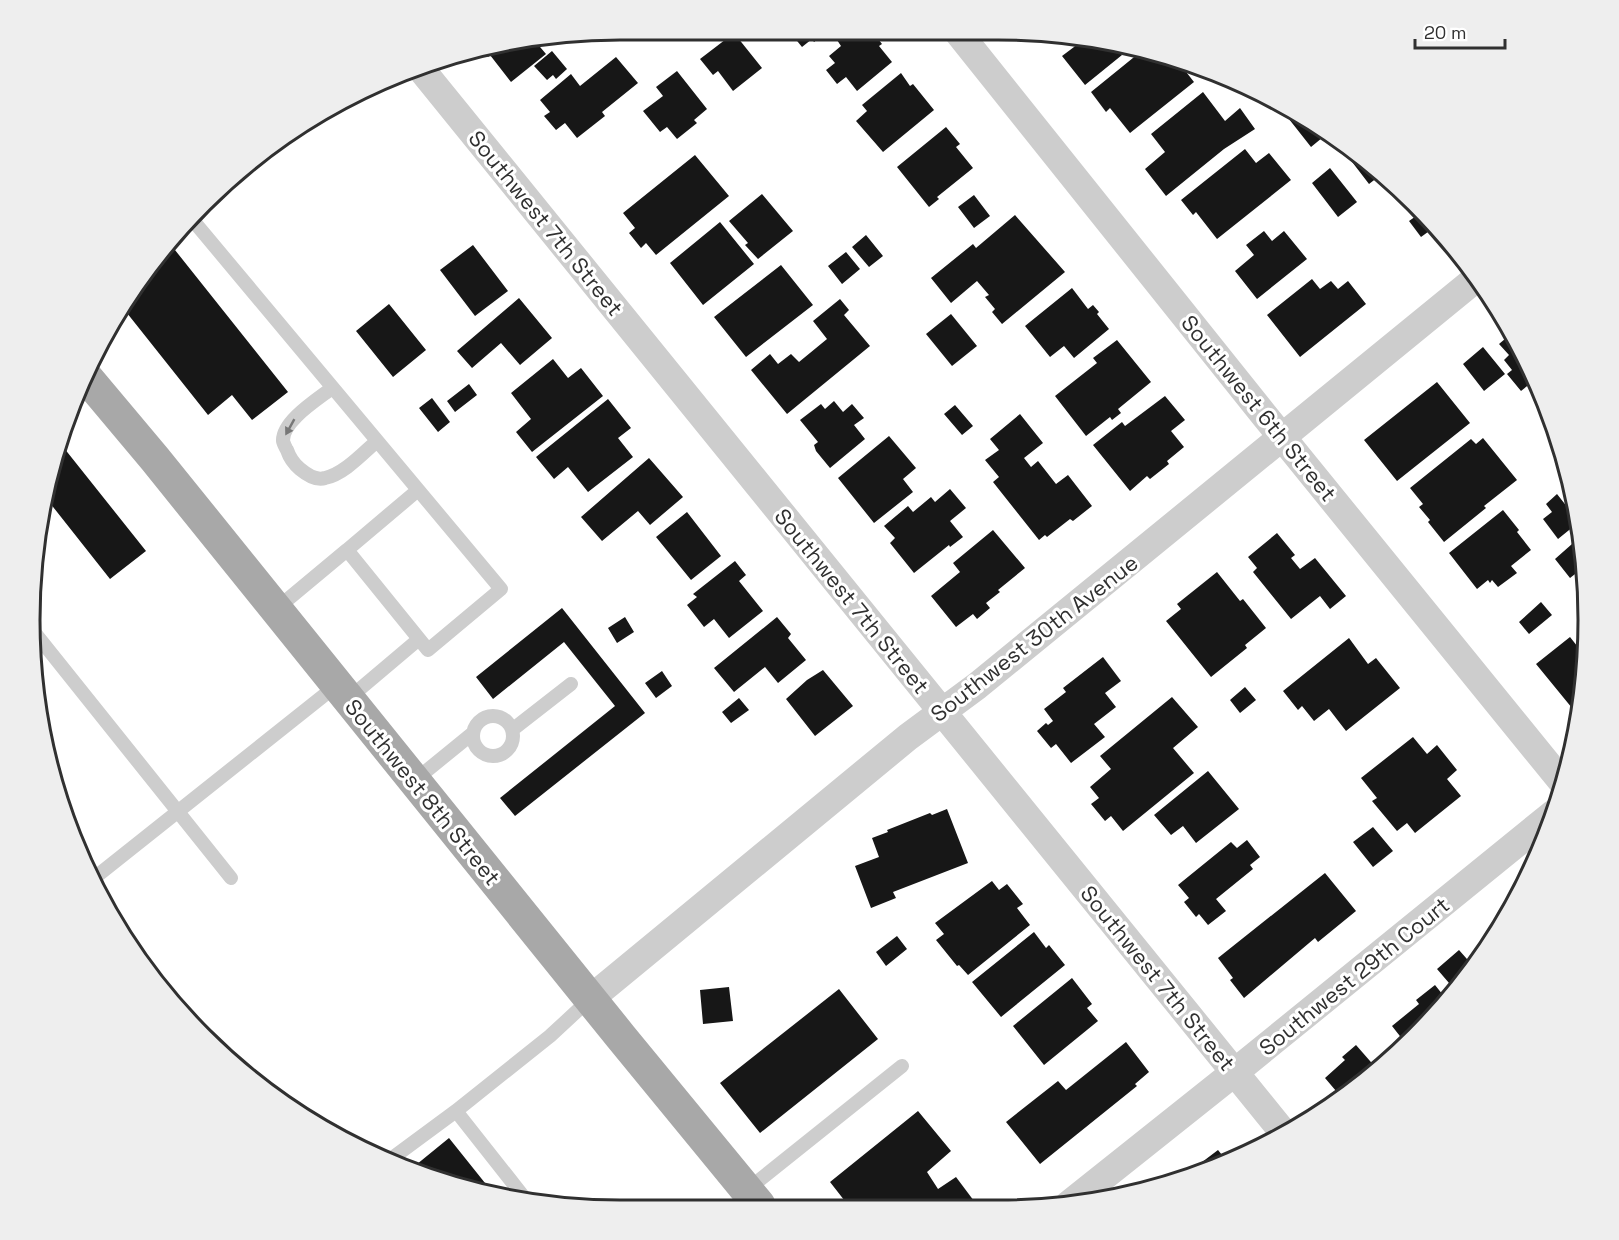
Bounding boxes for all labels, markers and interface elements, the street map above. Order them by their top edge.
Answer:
scale bar [1415,12,1505,50]
text: 20 m [1424,21,1467,44]
street label: Southwest 7th Street [463,125,629,321]
street label: Southwest 6th Street [1175,309,1343,507]
one-way arrow [285,419,295,436]
street label: Southwest 7th Street [769,503,935,699]
street label: Southwest 30th Avenue [925,548,1143,728]
street label: Southwest 8th Street [339,693,507,891]
street label: Southwest 7th Street [1075,880,1241,1076]
street label: Southwest 29th Court [1253,891,1455,1061]

